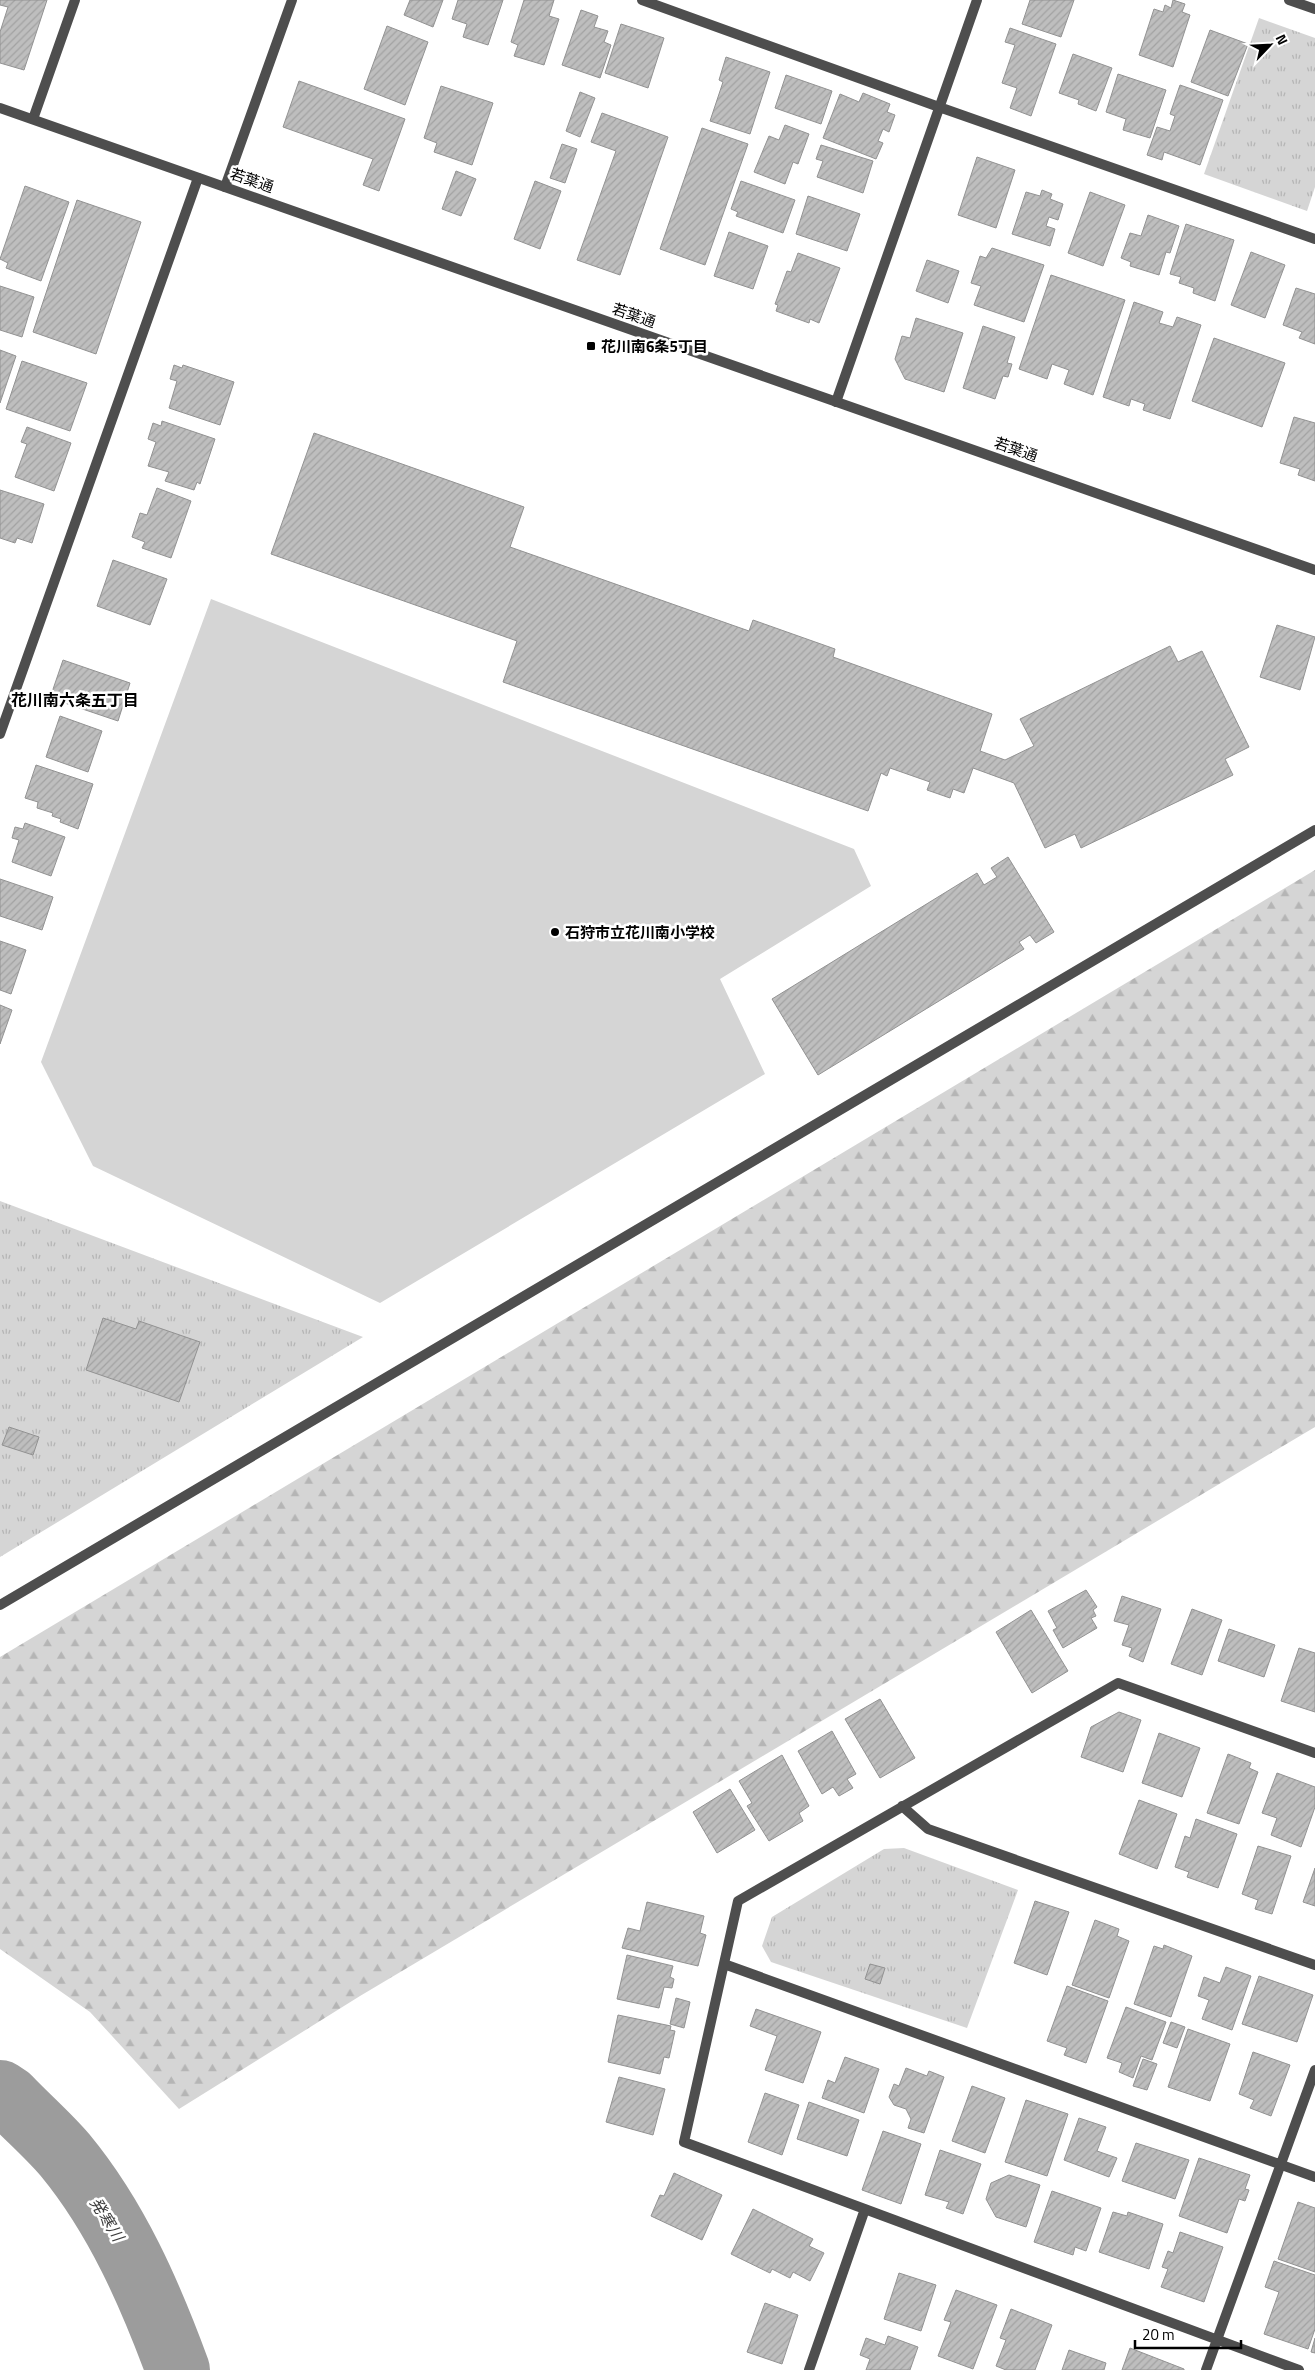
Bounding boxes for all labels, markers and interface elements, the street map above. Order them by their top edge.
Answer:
north arrow [1245,20,1295,70]
text: N [1271,30,1294,48]
street label: 若葉通 [227,162,277,198]
street label: 若葉通 [609,297,659,333]
place label: 花川南6条5丁目 [601,335,708,358]
marker: 花川南6条5丁目 [585,340,597,352]
street label: 若葉通 [991,431,1041,467]
district label: 花川南六条五丁目 [11,688,139,712]
place label: 石狩市立花川南小学校 [565,921,715,944]
marker: 石狩市立花川南小学校 [549,926,561,938]
water label: 発寒川 [84,2192,131,2247]
scale bar [1135,2318,1241,2350]
text: 20 m [1142,2323,1175,2346]

